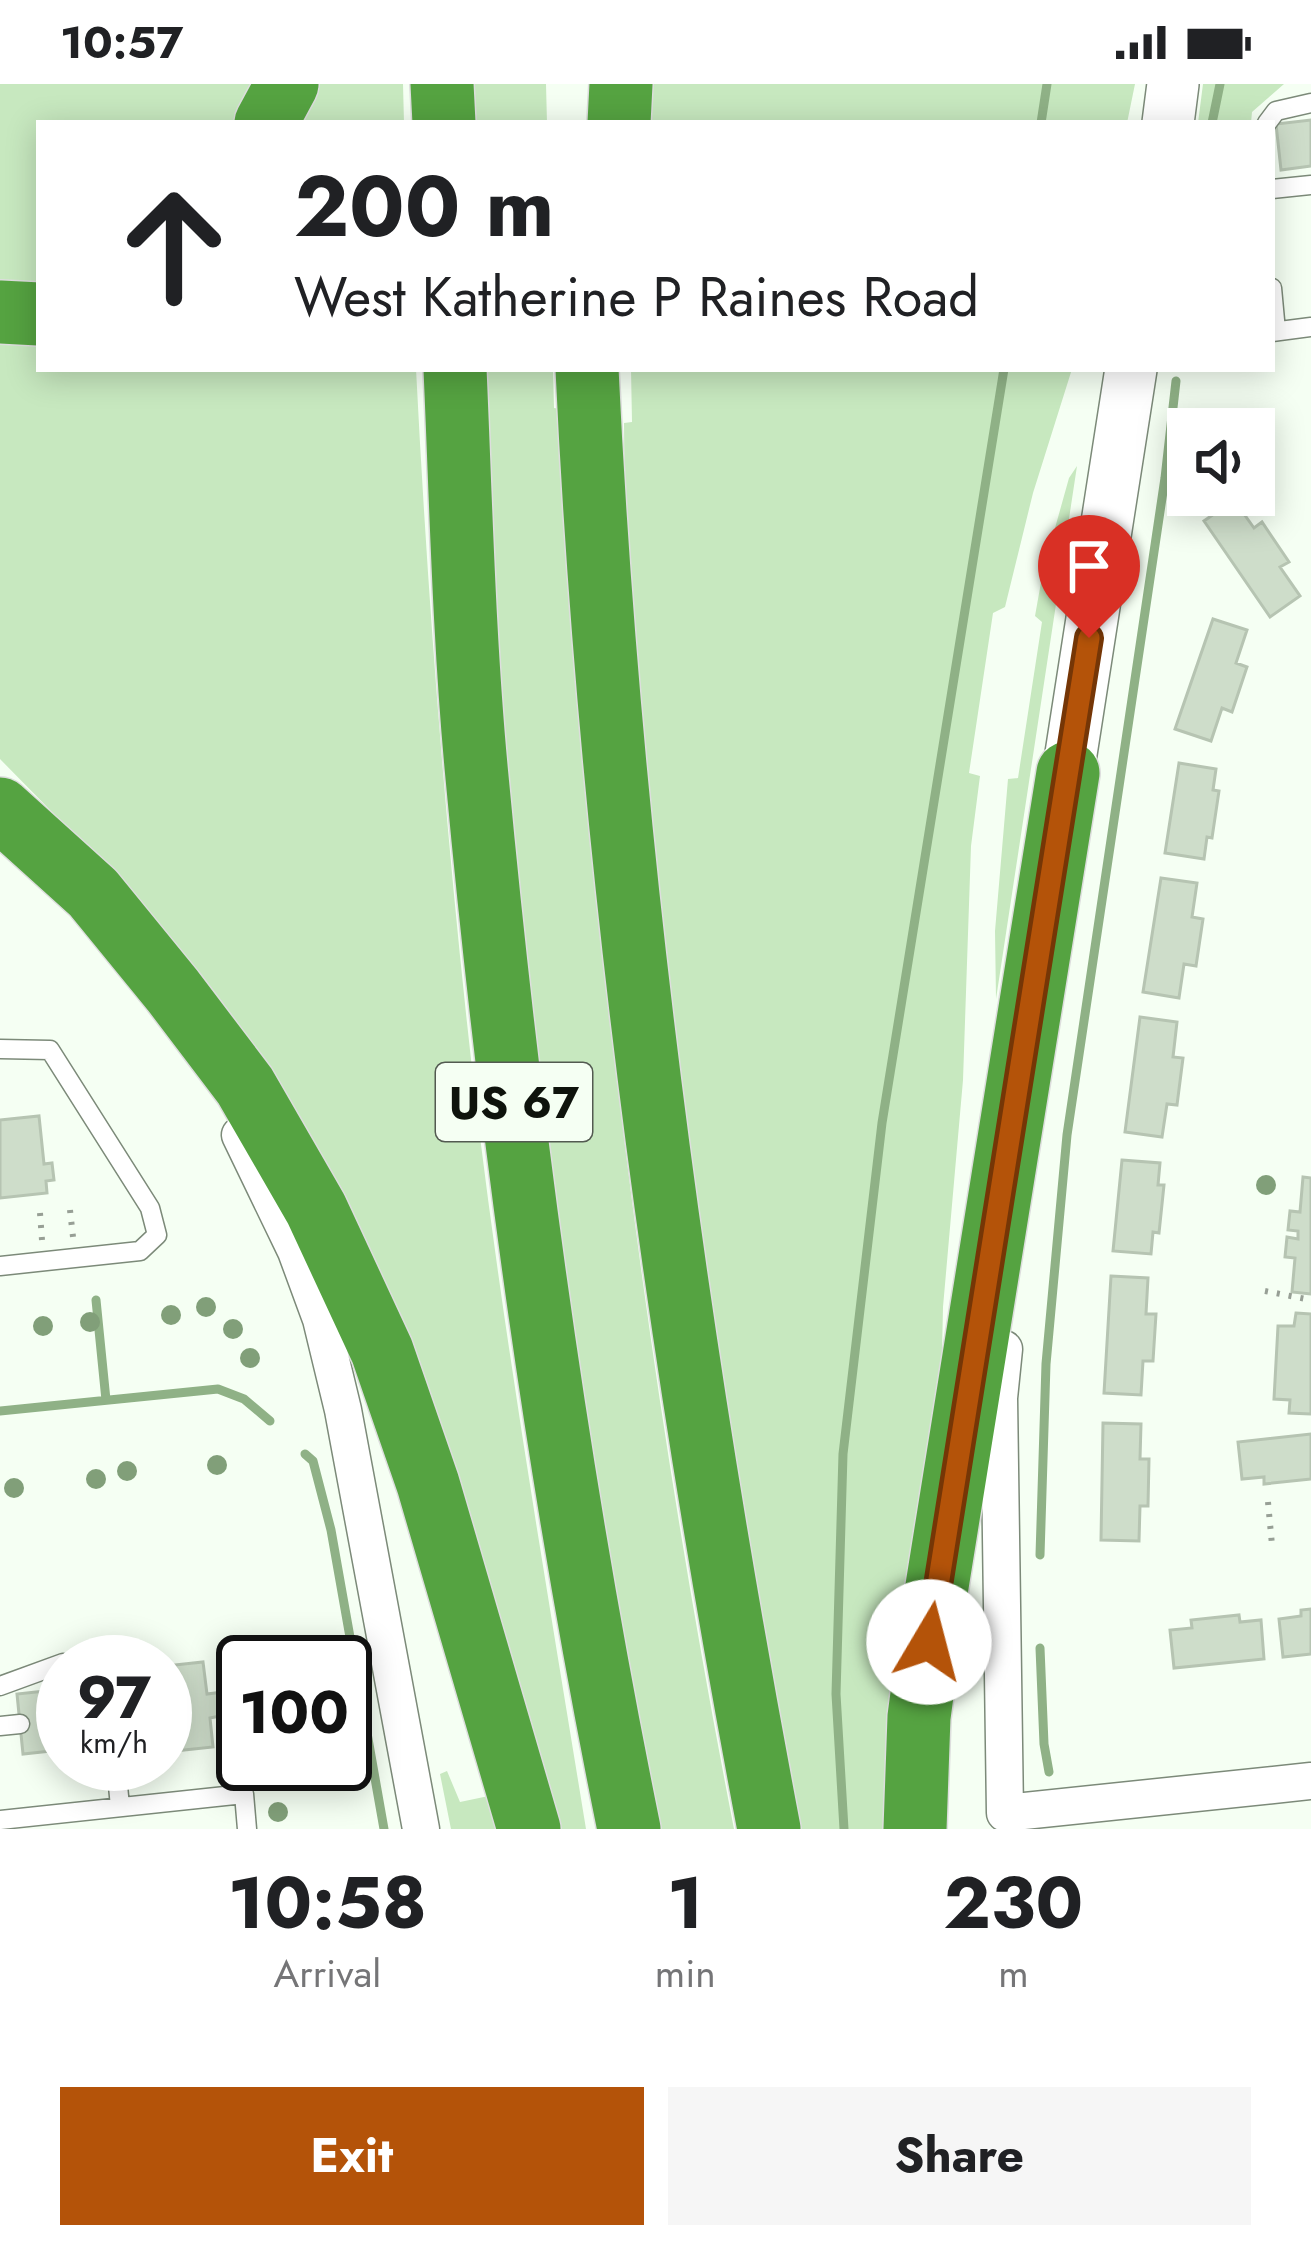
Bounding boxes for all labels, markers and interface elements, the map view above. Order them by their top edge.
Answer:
text: 10:57 [60,10,183,75]
text: 200 m [294,146,554,268]
icon: ahead [96,168,252,324]
text: West Katherine P Raines Road [294,258,979,336]
map controls [1167,408,1275,516]
button: sound [1167,408,1275,516]
pin [1038,515,1140,638]
icon: arrive [1056,533,1122,599]
road number: US 67 [436,1063,592,1141]
position arrow [866,1579,992,1705]
speed limit sign: 100 [216,1635,372,1791]
text: 97 [77,1654,151,1741]
text: km/h [80,1721,148,1764]
text: 10:58 [228,1851,427,1955]
text: 1 [667,1851,704,1955]
text: 230 [944,1851,1083,1955]
text: Arrival [274,1945,381,2002]
text: min [655,1945,716,2002]
text: m [998,1945,1029,2002]
button: Exit [60,2087,644,2225]
button: Share [668,2087,1251,2225]

